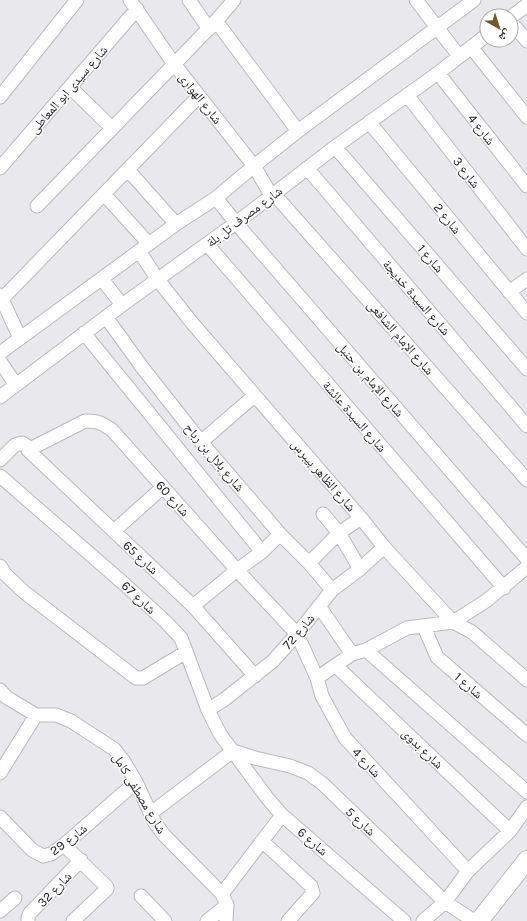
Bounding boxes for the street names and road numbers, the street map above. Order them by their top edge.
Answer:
street label: شارع سيدى ابو المعاطى [26,42,112,138]
street label: شارع الهوارى [174,70,225,128]
street label: شارع 4 [463,111,498,149]
street label: شارع 3 [448,154,483,192]
street label: شارع مصرف تل بلة [203,183,286,251]
street label: شارع 2 [429,200,465,238]
street label: شارع 1 [413,241,447,277]
street label: شارع السيدة خديجة [378,257,453,339]
street label: شارع الإمام الشافعى [363,297,437,379]
street label: شارع الإمام بن حنبل [333,339,407,421]
street label: شارع السيدة عائشة [318,378,390,456]
street label: شارع بلال بن رباح [180,420,248,496]
street label: شارع الظاهر بيبرس [287,436,359,516]
street label: شارع 60 [151,477,193,521]
street label: شارع 65 [119,537,161,579]
street label: شارع 67 [117,578,159,618]
street label: شارع 72 [279,611,319,653]
street label: شارع 1 [450,669,486,703]
street label: شارع بدوى [397,725,446,773]
street label: شارع 4 [348,744,384,782]
street label: شارع مصطفى كامل [108,750,170,837]
street label: شارع 5 [341,804,379,840]
street label: شارع 29 [47,821,91,860]
street label: شارع 6 [293,824,331,860]
street label: شارع 32 [34,869,76,911]

